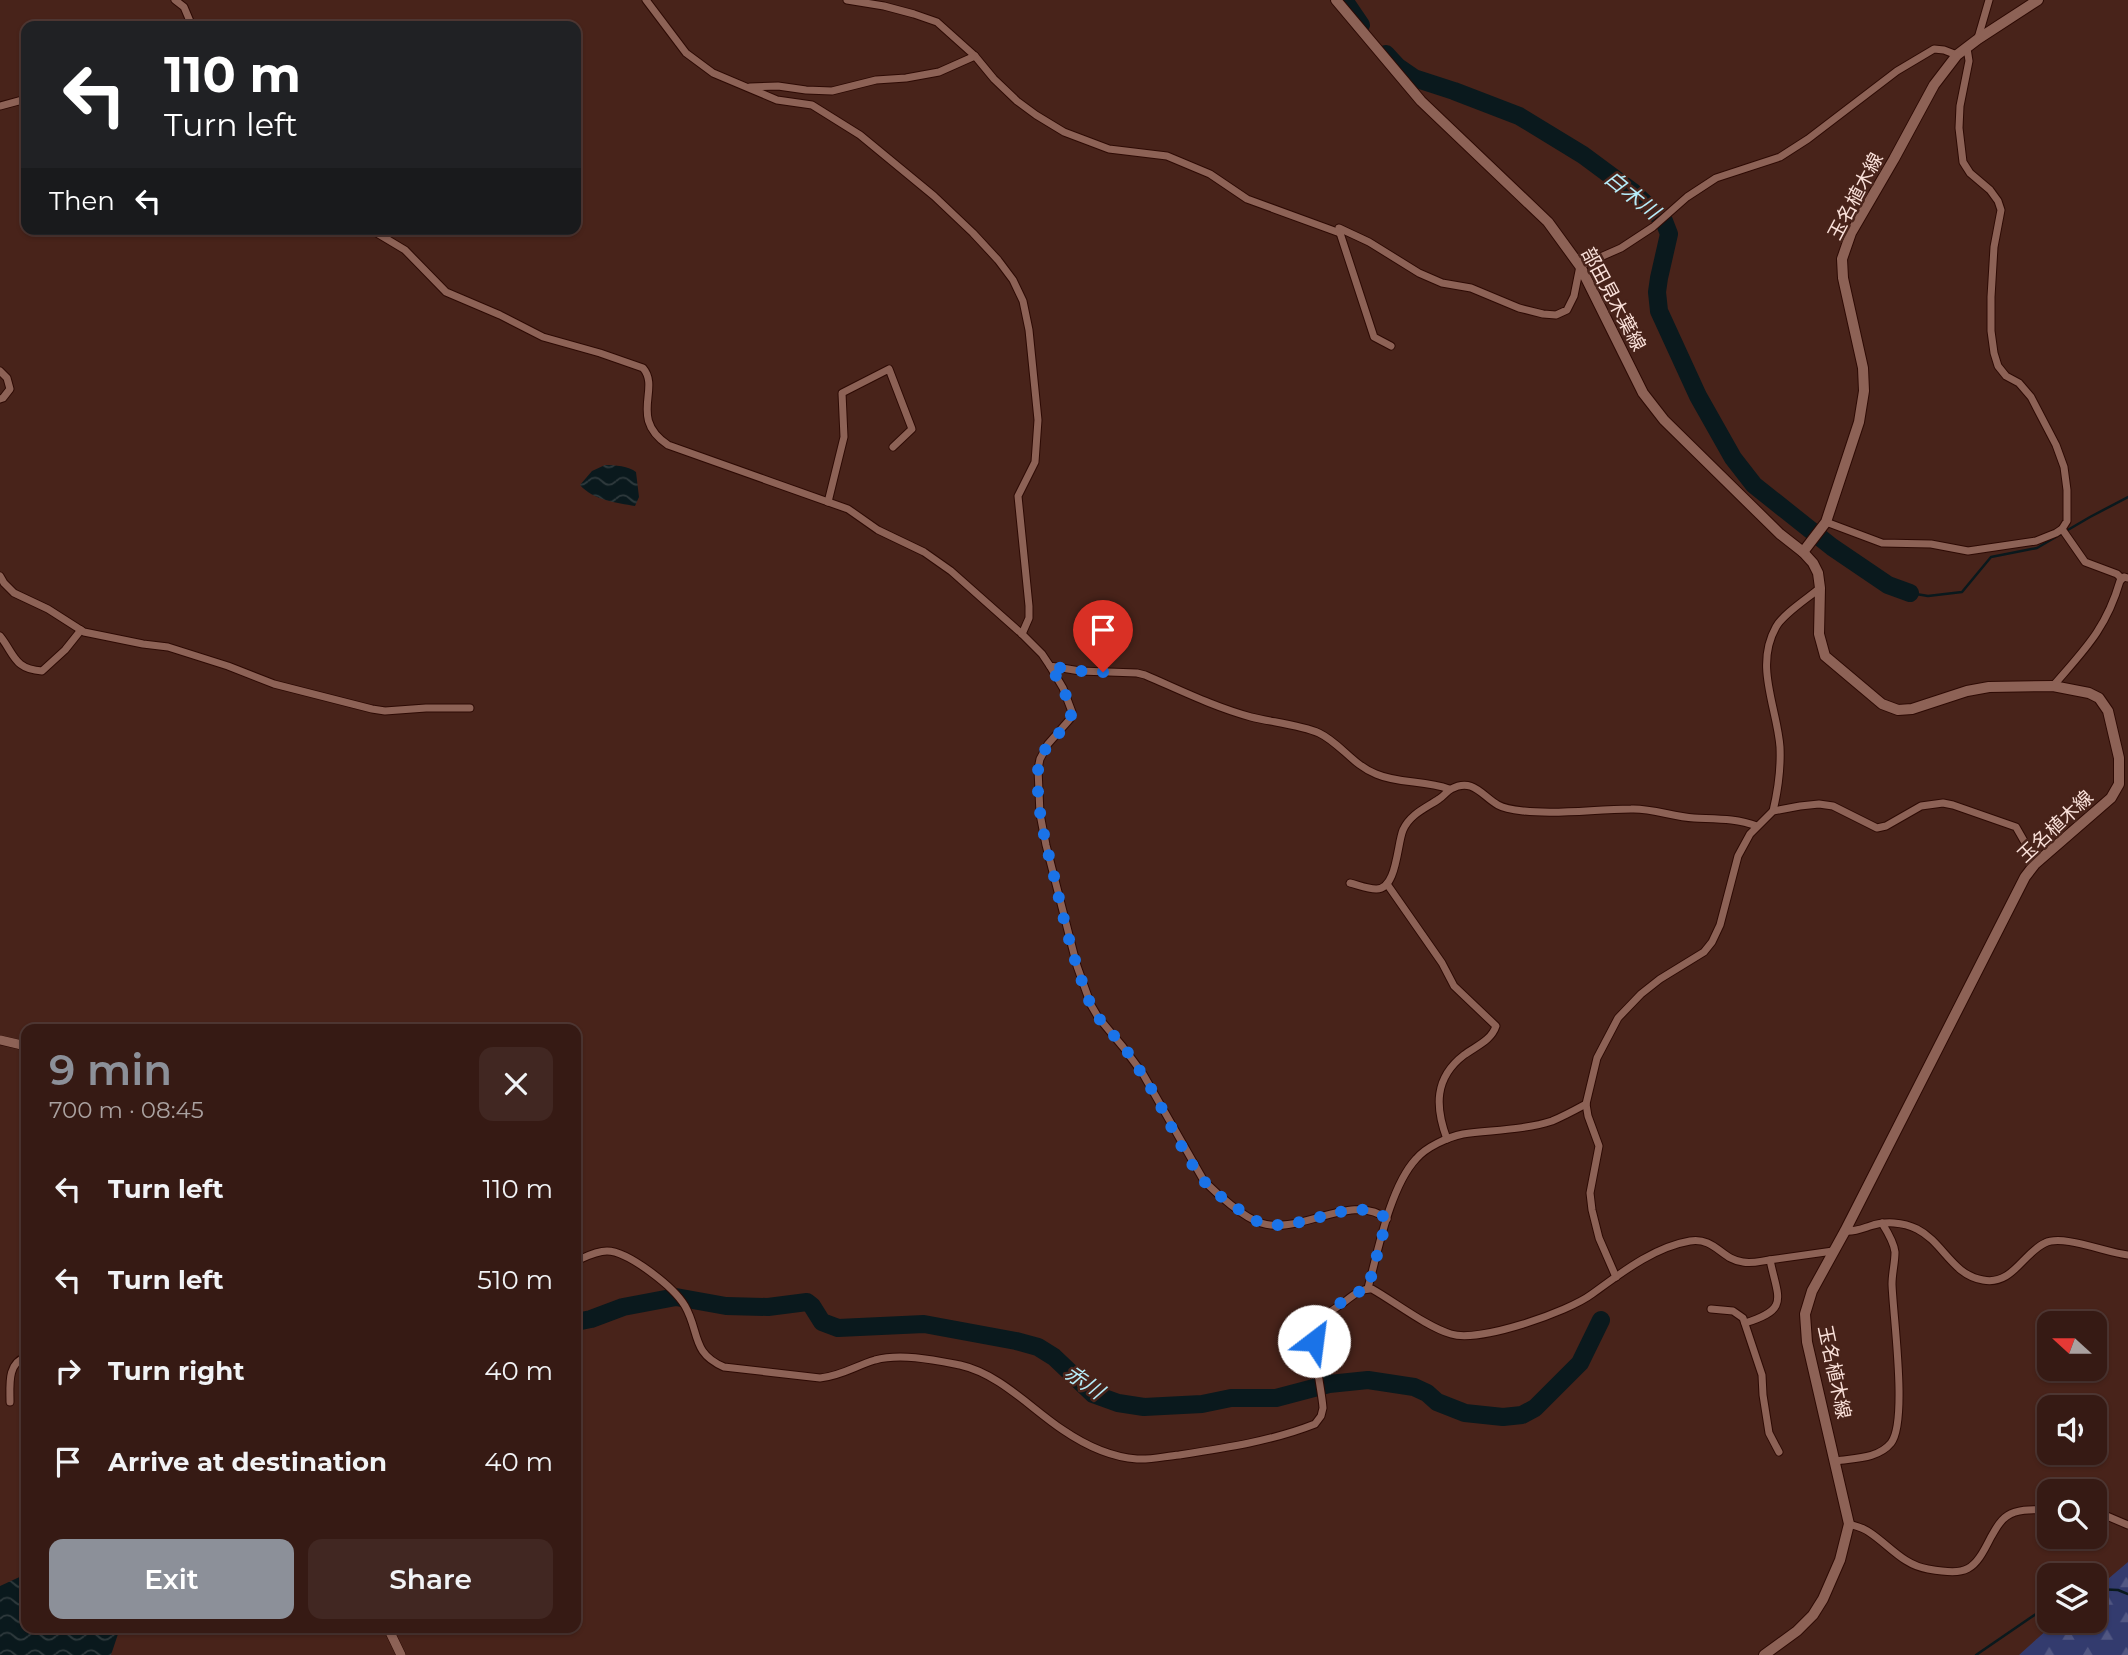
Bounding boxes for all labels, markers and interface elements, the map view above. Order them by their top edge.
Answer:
text: 110 m [164,45,301,104]
icon: left [49,49,140,140]
text: Turn left [164,105,298,144]
street label: 玉名植木線 [1823,149,1888,244]
water label: 白木川 [1600,165,1666,225]
icon: left [129,182,167,220]
text: Then [49,185,115,217]
street label: 部田見木葉線 [1577,244,1650,355]
pin [1073,600,1133,672]
icon: arrive [1084,611,1122,649]
street label: 玉名植木線 [2013,786,2098,867]
text: 9 min [49,1044,172,1096]
button: close [479,1047,553,1121]
text: 700 m · 08:45 [49,1096,204,1124]
icon: left [49,1170,87,1208]
text: Turn left [108,1173,224,1205]
text: 110 m [483,1173,553,1205]
icon: left [49,1261,87,1299]
text: Turn left [108,1264,224,1296]
text: 510 m [477,1264,553,1296]
position arrow [1277,1304,1351,1378]
north arrow [2037,1311,2107,1381]
map controls [2037,1311,2107,1633]
street label: 玉名植木線 [1813,1323,1856,1421]
icon: right [49,1352,87,1390]
text: Turn right [108,1355,244,1387]
text: 40 m [484,1355,553,1387]
water label: 赤川 [1060,1359,1110,1405]
button: sound [2037,1395,2107,1465]
icon: arrive [49,1443,87,1481]
text: Arrive at destination [108,1446,387,1478]
text: 40 m [484,1446,553,1478]
button: search [2037,1479,2107,1549]
button: Exit [49,1539,294,1619]
button: Share [308,1539,553,1619]
button: layers [2037,1563,2107,1633]

